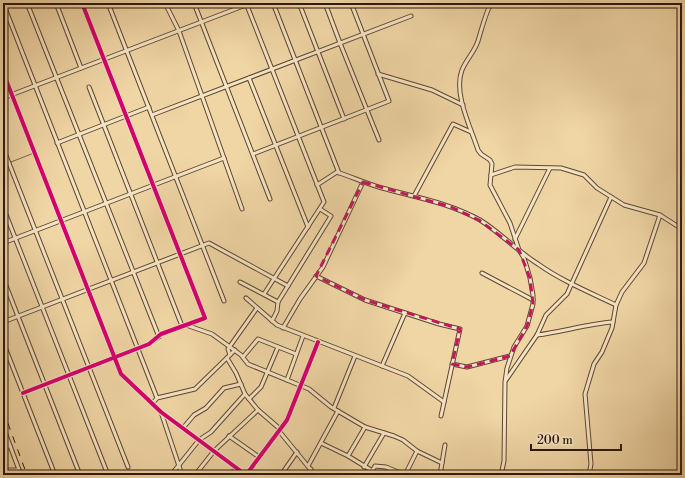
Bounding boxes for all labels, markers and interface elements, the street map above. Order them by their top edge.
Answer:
scale bar [531,426,621,452]
text: 200 m [537,433,573,448]

